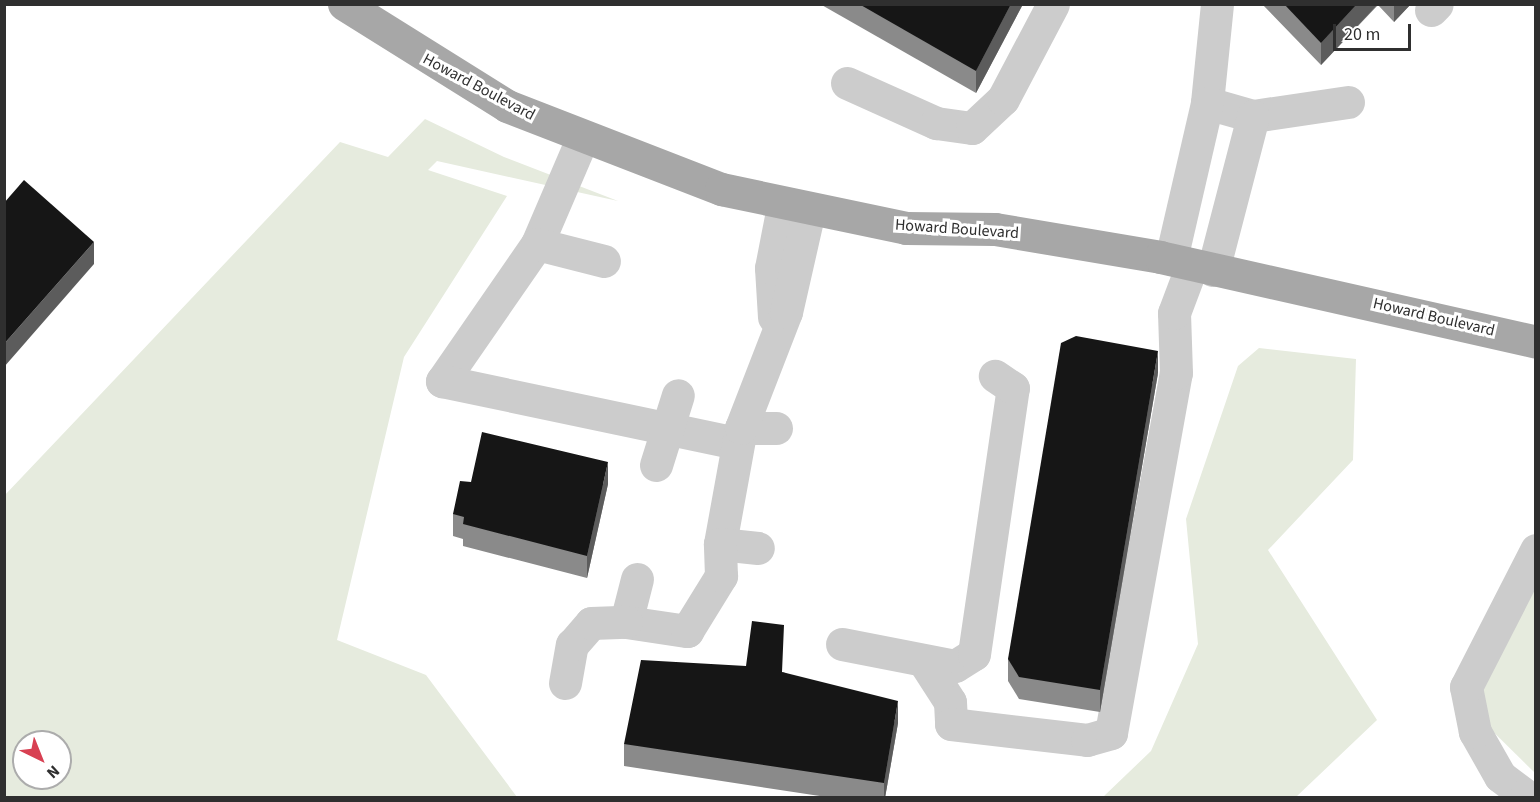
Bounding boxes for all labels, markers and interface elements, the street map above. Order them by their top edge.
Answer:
scale bar [1336,12,1414,50]
text: 20 m [1344,22,1380,47]
street label: Howard Boulevard [420,49,538,125]
street label: Howard Boulevard [894,215,1020,243]
street label: Howard Boulevard [1371,294,1497,340]
north arrow [12,730,72,790]
text: N [42,760,64,783]

